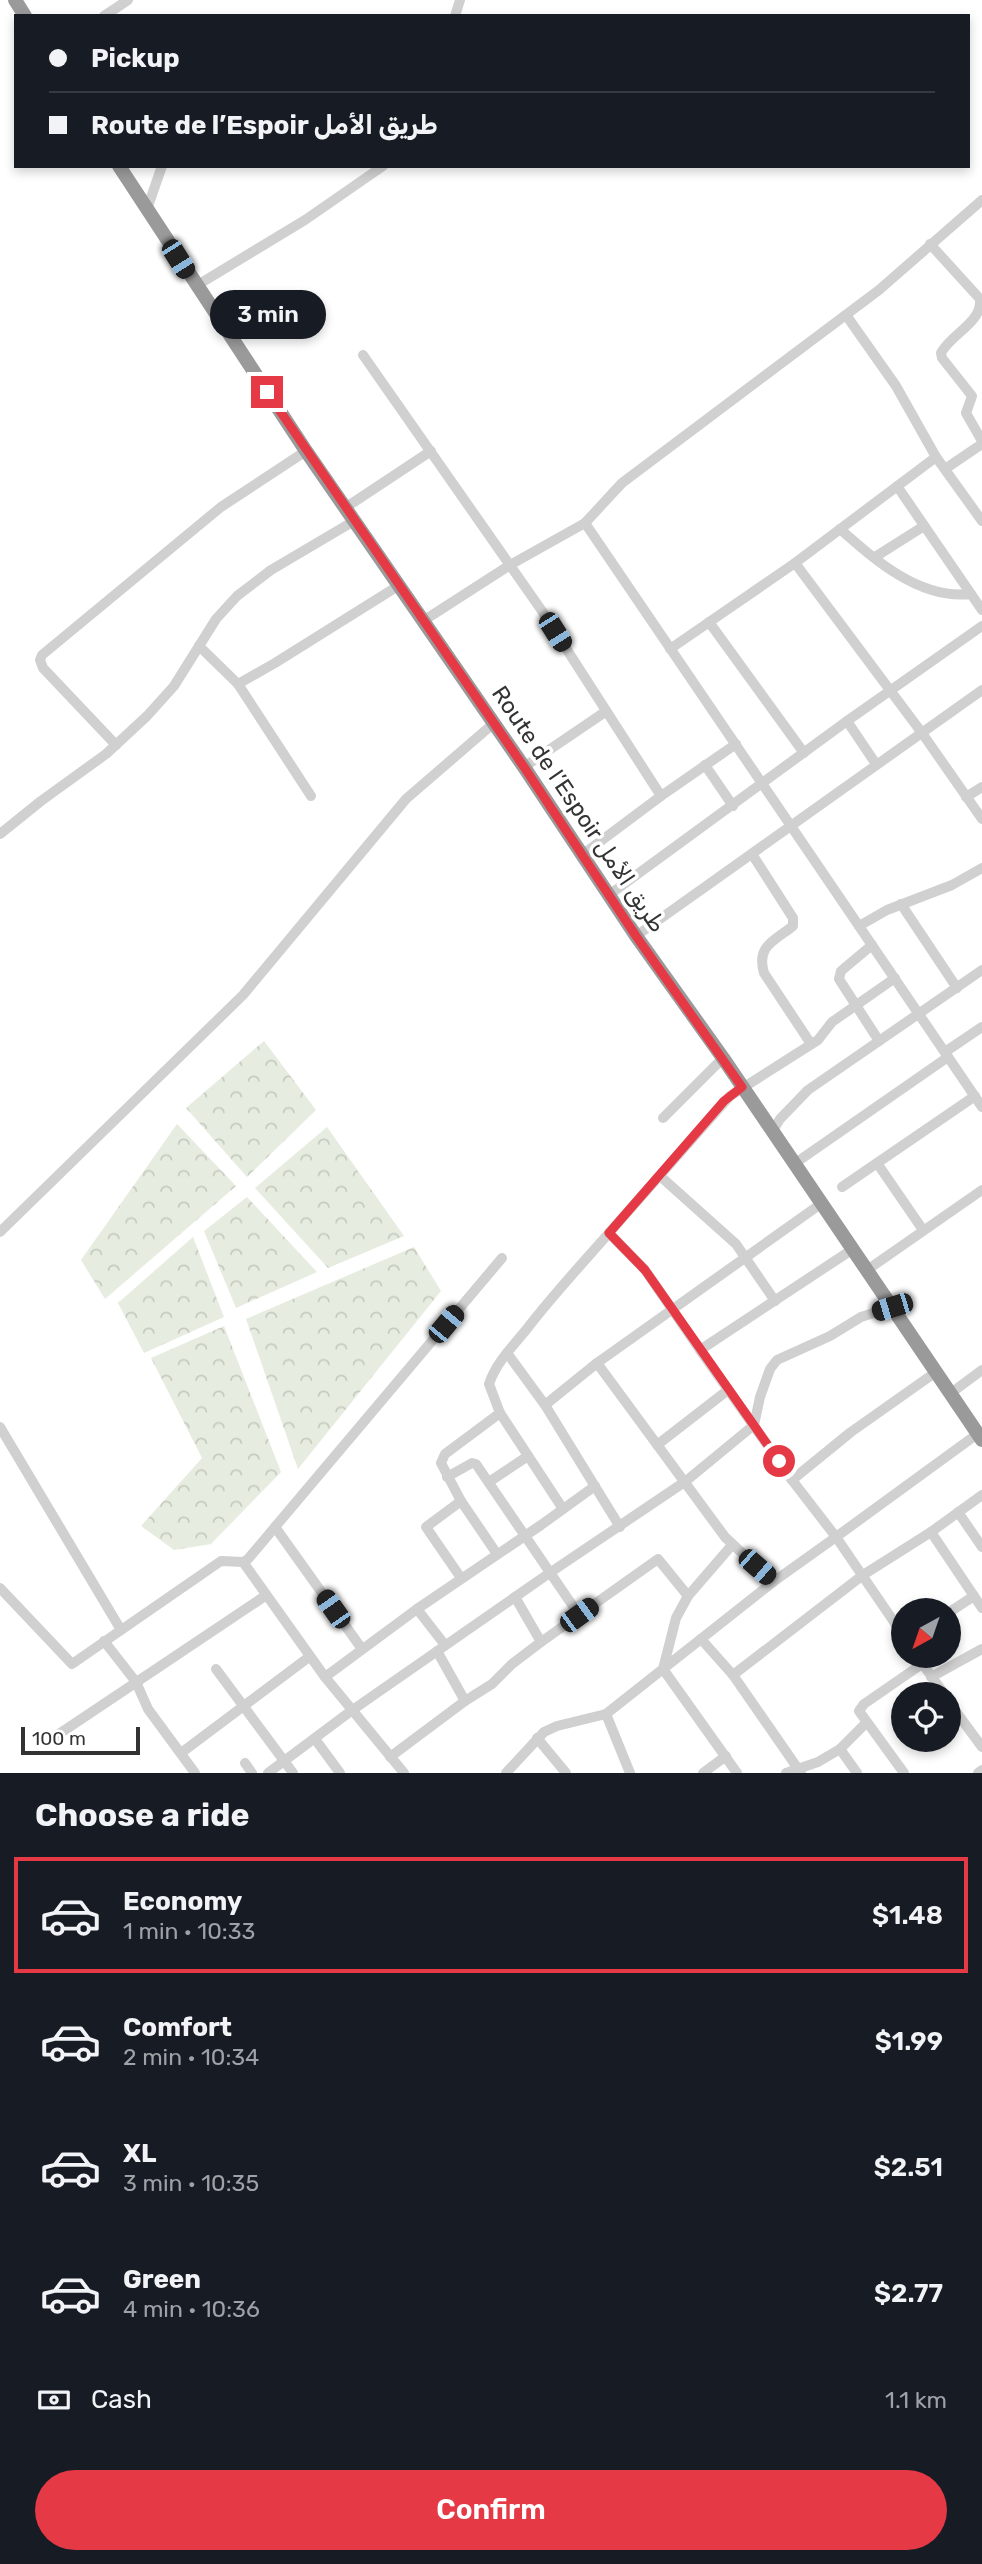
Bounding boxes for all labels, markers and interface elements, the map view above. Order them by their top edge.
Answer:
text: Pickup [91,43,180,74]
text: Route de l’Espoir طريق الأمل [91,110,438,141]
car [158,236,199,282]
callout: 3 min [209,290,325,340]
text: 3 min [237,300,299,328]
route end [251,376,283,408]
car [535,609,576,655]
street label: Route de l’Espoir طريق الأمل [486,680,672,938]
car [869,1291,916,1323]
car [425,1301,468,1347]
route start [763,1445,795,1477]
car [735,1545,780,1589]
car [313,1586,354,1632]
car [556,1594,603,1636]
north arrow [891,1598,961,1668]
map controls [891,1598,961,1752]
button: locate [891,1682,961,1752]
scale bar [21,1724,140,1756]
text: 100 m [32,1727,86,1750]
text: Choose a ride [35,1796,249,1834]
icon: car [39,1884,102,1947]
text: Economy [123,1886,242,1917]
text: $1.48 [872,1900,943,1931]
text: 1 min · 10:33 [123,1917,255,1945]
icon: car [39,2010,102,2073]
text: Comfort [123,2012,232,2043]
text: $1.99 [875,2026,943,2057]
text: 2 min · 10:34 [123,2043,259,2071]
icon: car [39,2136,102,2199]
text: XL [123,2138,156,2169]
text: $2.51 [874,2152,943,2183]
text: 3 min · 10:35 [123,2169,259,2197]
icon: car [39,2262,102,2325]
text: Green [123,2264,201,2295]
text: $2.77 [874,2278,943,2309]
text: 4 min · 10:36 [123,2295,260,2323]
icon: cash [35,2381,73,2419]
text: Cash [91,2384,152,2415]
text: 1.1 km [885,2386,947,2414]
button: Confirm [35,2470,947,2550]

